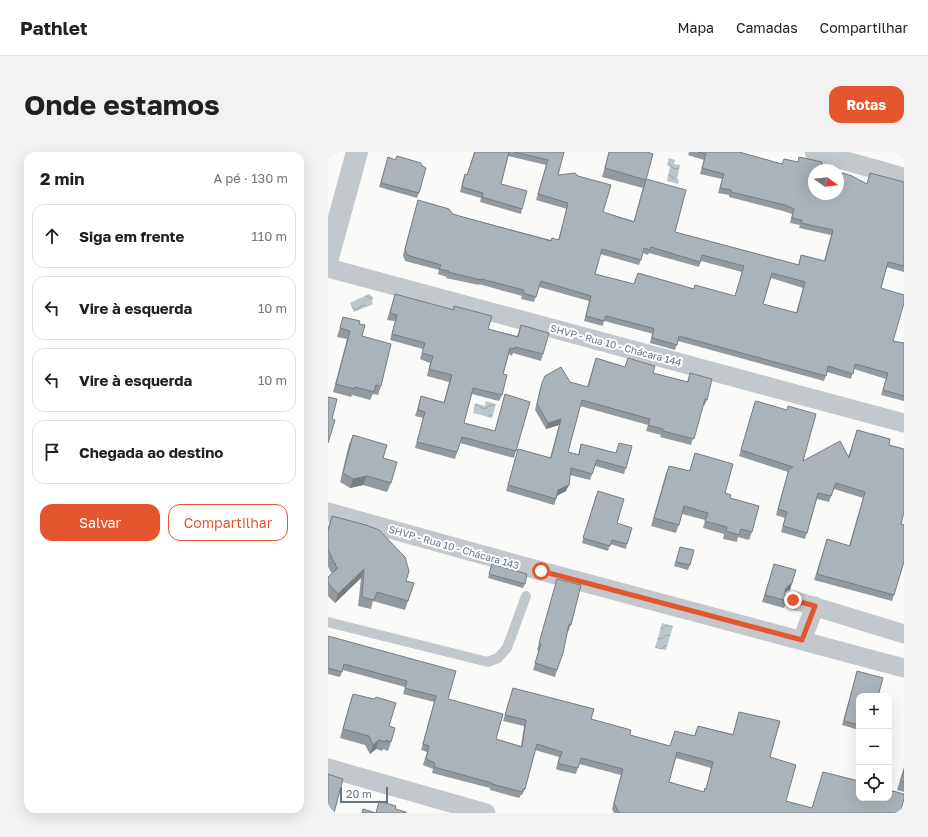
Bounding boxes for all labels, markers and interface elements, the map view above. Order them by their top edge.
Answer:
text: Pathlet [20,16,88,39]
text: Mapa [677,19,714,36]
text: Camadas [736,19,798,36]
text: Compartilhar [820,19,908,36]
button: Rotas [829,86,904,123]
text: Onde estamos [24,88,220,121]
north arrow [808,164,844,200]
text: 2 min [40,168,84,189]
text: A pé · 130 m [213,170,288,186]
icon: ahead [41,225,63,247]
text: Siga em frente [79,227,184,245]
text: 110 m [252,228,287,244]
icon: left [41,297,63,319]
text: Vire à esquerda [79,299,192,317]
text: 10 m [258,300,287,316]
street label: SHVP - Rua 10 - Chácara 144 [549,322,683,368]
icon: left [41,369,63,391]
text: Vire à esquerda [79,371,192,389]
text: 10 m [258,372,287,388]
icon: arrive [41,441,63,463]
text: Chegada ao destino [79,443,223,461]
button: Salvar [40,504,160,541]
button: Compartilhar [168,504,288,541]
street label: SHVP - Rua 10 - Chácara 143 [387,523,521,571]
route start [532,562,550,580]
route end [784,591,802,609]
map controls [856,693,892,801]
button: + [856,693,892,729]
button: − [856,729,892,765]
button: locate [856,765,892,801]
scale bar [340,785,388,804]
text: 20 m [346,787,372,800]

